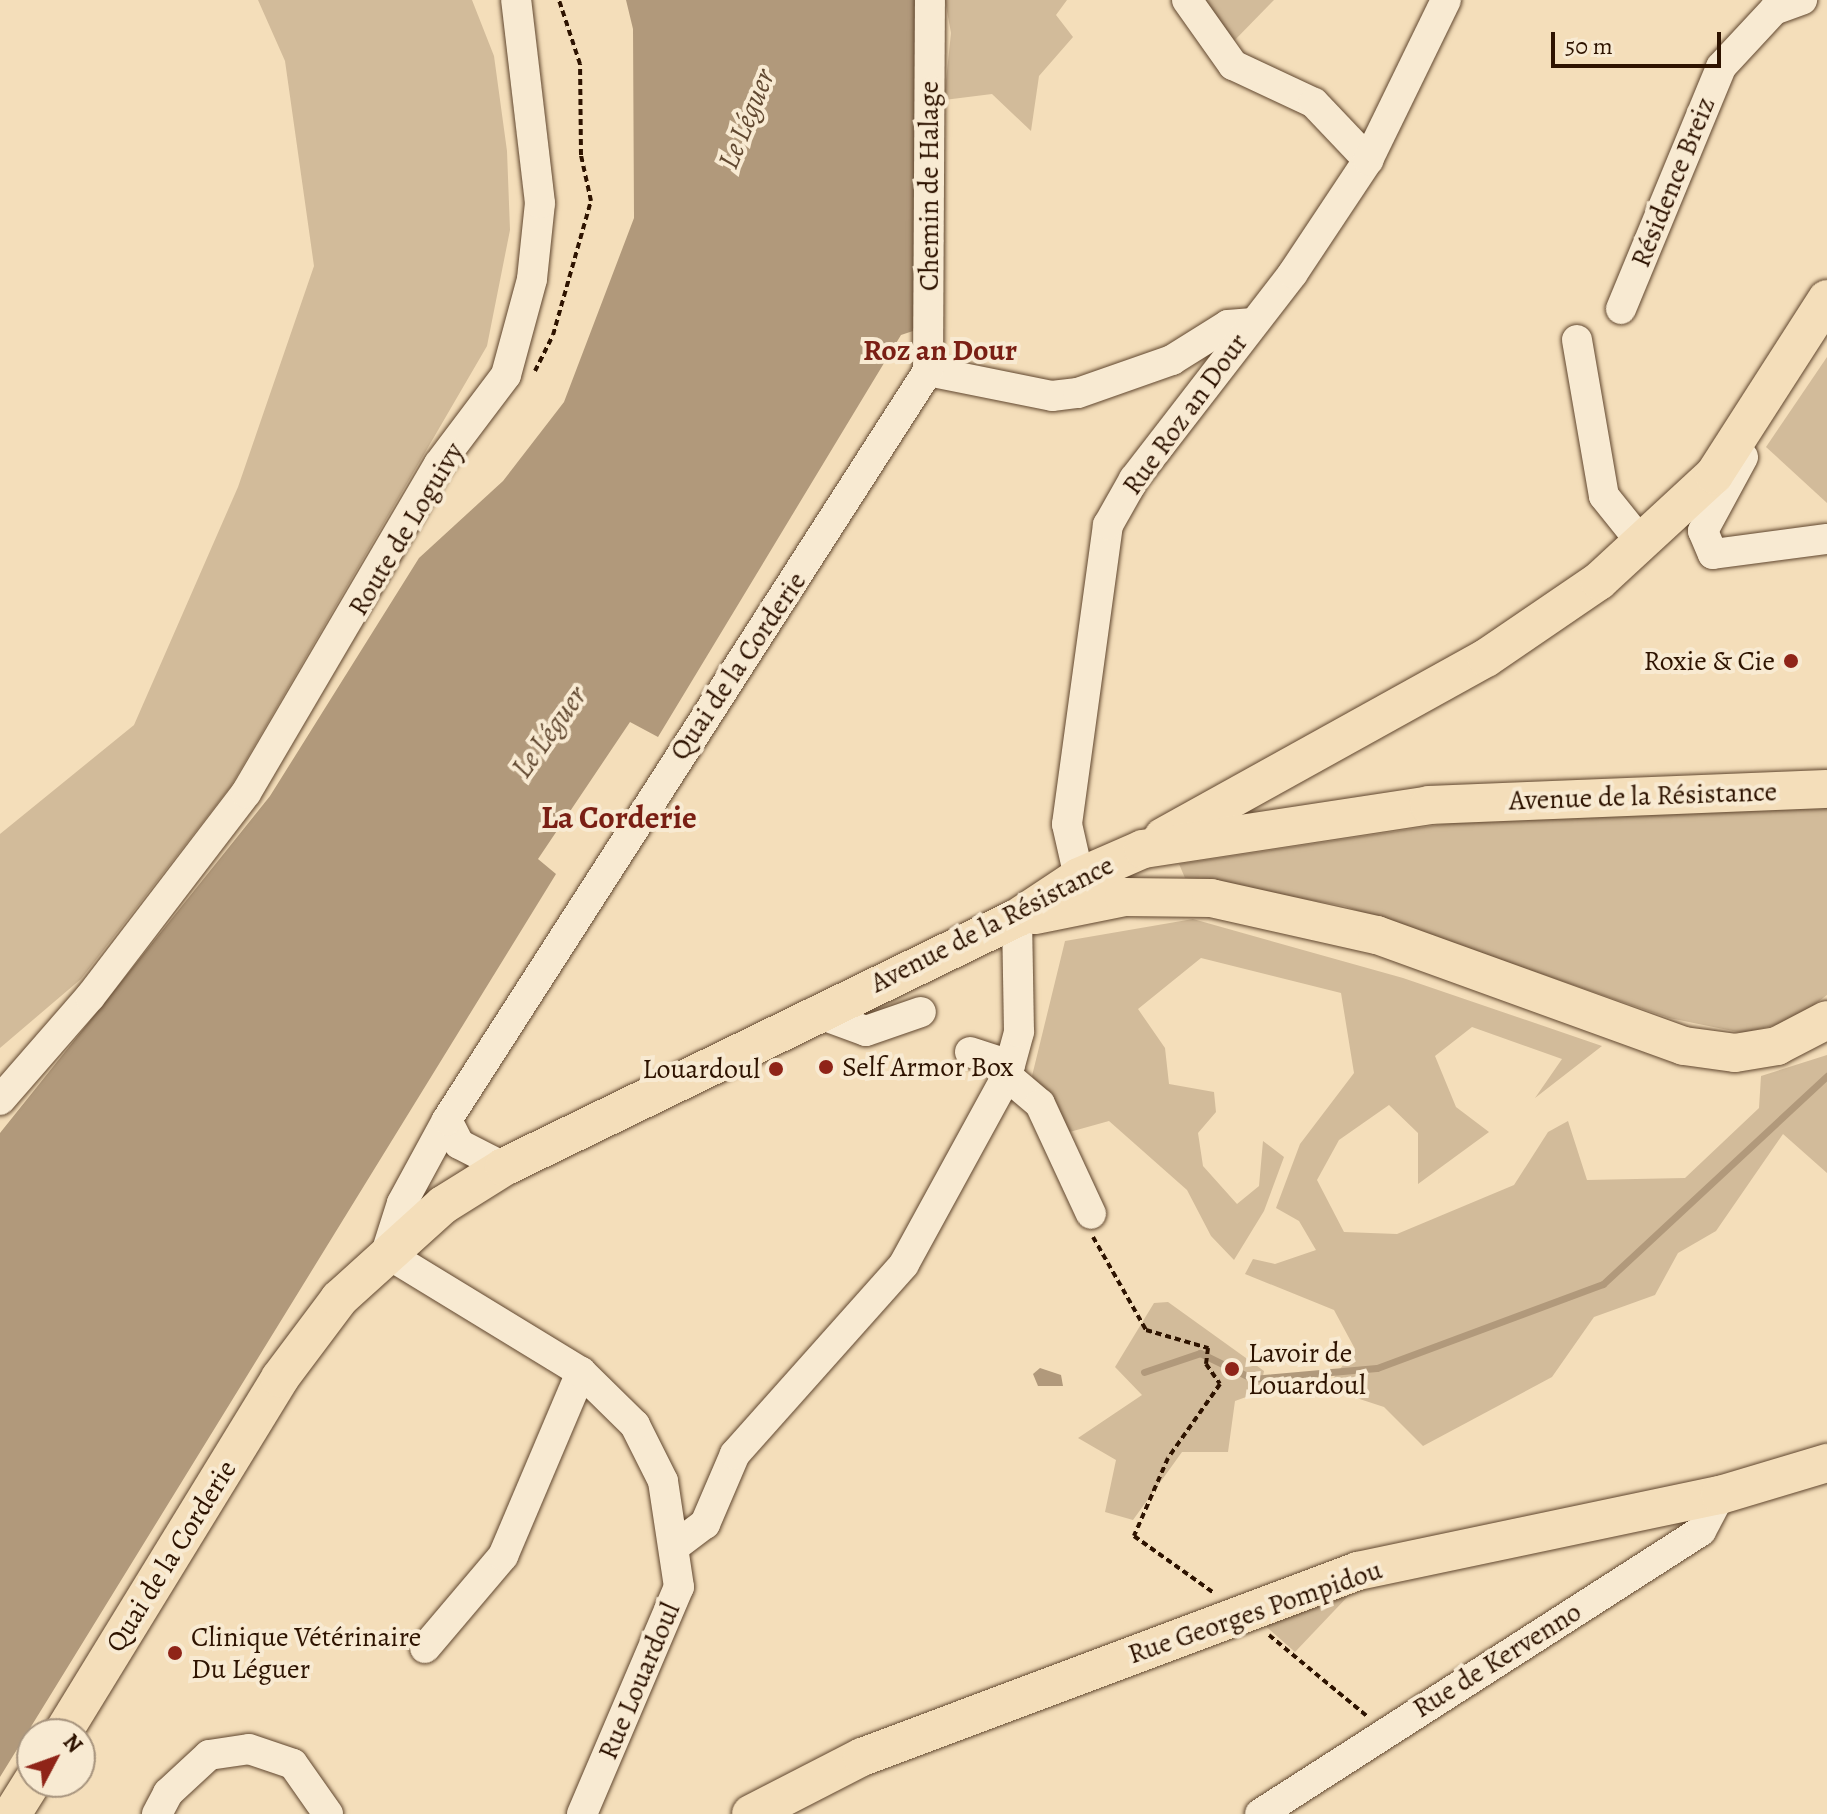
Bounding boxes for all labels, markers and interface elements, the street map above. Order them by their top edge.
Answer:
scale bar [1555,16,1725,66]
text: 50 m [1565,30,1613,62]
water label: Le Léguer [710,64,782,174]
street label: Chemin de Halage [912,81,946,291]
street label: Résidence Breiz [1624,92,1722,272]
street label: Rue Roz an Dour [1115,327,1255,501]
district label: Roz an Dour [863,332,1017,368]
street label: Route de Loguivy [341,436,471,622]
street label: Quai de la Corderie [663,565,813,767]
place label: Roxie & Cie [1644,644,1775,678]
marker: Roxie & Cie [1782,652,1800,670]
water label: Le Léguer [504,679,594,785]
street label: Avenue de la Résistance [1508,775,1778,817]
district label: La Corderie [541,798,697,836]
street label: Avenue de la Résistance [865,848,1119,1000]
place label: Self Armor Box [842,1050,1014,1084]
place label: Louardoul [642,1052,760,1086]
marker: Self Armor Box [817,1058,835,1076]
marker: Louardoul [767,1060,785,1078]
place label: Lavoir de Louardoul [1248,1336,1366,1402]
marker: Lavoir de Louardoul [1223,1360,1241,1378]
street label: Quai de la Corderie [99,1454,243,1658]
street label: Rue Georges Pompidou [1124,1553,1386,1671]
street label: Rue de Kervenno [1407,1595,1587,1725]
street label: Rue Louardoul [591,1597,687,1765]
place label: Clinique Vétérinaire Du Léguer [191,1620,421,1686]
marker: Clinique Vétérinaire Du Léguer [166,1644,184,1662]
north arrow [16,1718,96,1798]
text: N [56,1728,89,1759]

